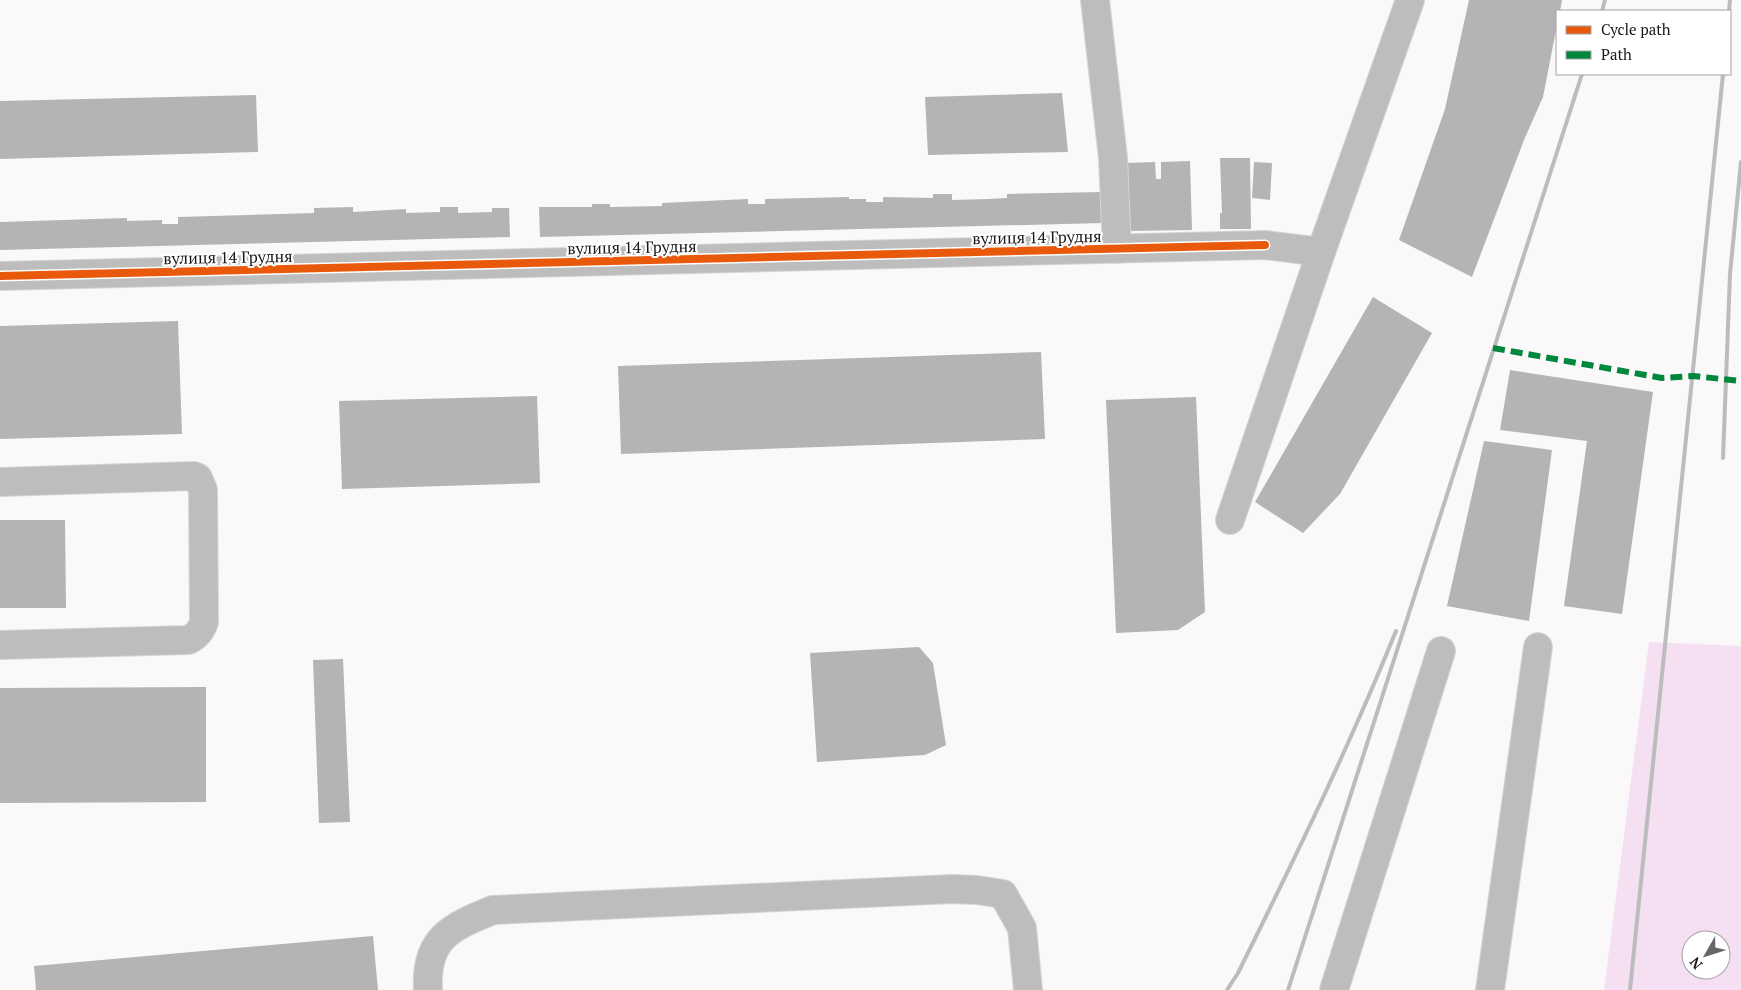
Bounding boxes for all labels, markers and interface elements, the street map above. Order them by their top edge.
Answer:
legend [1556,10,1731,75]
text: Cycle path [1601,19,1671,39]
text: Path [1601,44,1632,64]
street label: вулиця 14 Грудня [972,225,1102,249]
street label: вулиця 14 Грудня [567,235,697,259]
street label: вулиця 14 Грудня [163,245,293,269]
north arrow [1681,930,1731,980]
text: N [1685,953,1706,974]

